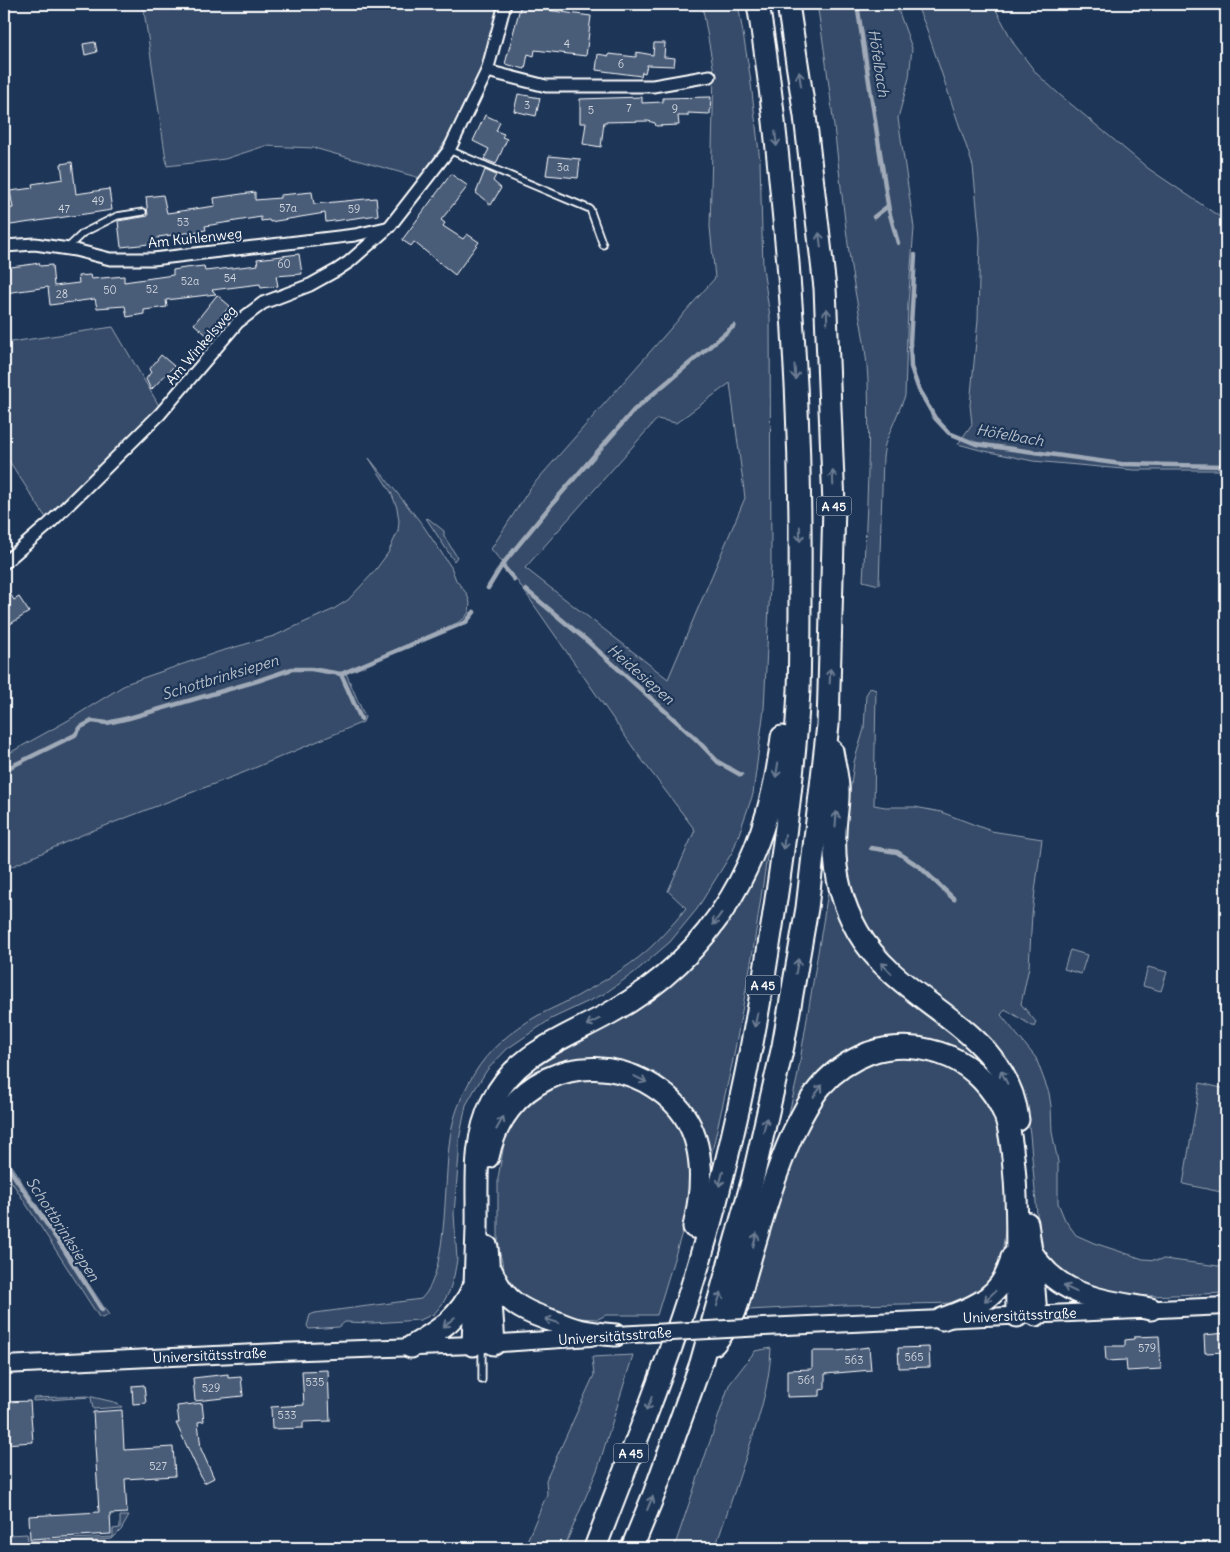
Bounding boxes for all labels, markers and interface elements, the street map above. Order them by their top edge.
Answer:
water label: Höfelbach [864,28,894,98]
house number: 4 [564,37,570,51]
house number: 6 [618,57,624,71]
one-way arrow [795,71,805,87]
house number: 3 [524,98,530,112]
house number: 7 [626,101,632,115]
house number: 9 [672,102,678,116]
house number: 5 [588,103,594,117]
one-way arrow [771,130,781,146]
house number: 3a [557,160,569,174]
house number: 49 [92,194,104,208]
house number: 57a [279,201,297,215]
house number: 47 [58,202,70,216]
house number: 59 [348,202,360,216]
house number: 53 [177,215,189,229]
street label: Am Kuhlenweg [147,224,243,252]
one-way arrow [815,232,825,248]
house number: 60 [277,257,291,271]
house number: 54 [224,271,236,285]
house number: 52a [181,274,199,288]
house number: 52 [146,282,158,296]
house number: 50 [103,283,117,297]
house number: 28 [56,287,68,301]
street label: Am Winkelsweg [162,302,240,388]
one-way arrow [822,308,831,324]
one-way arrow [791,363,800,379]
water label: Höfelbach [975,420,1046,450]
one-way arrow [829,471,838,487]
road number: A 45 [816,496,852,516]
one-way arrow [795,526,805,542]
water label: Heidesiepen [604,640,679,708]
water label: Schottbrinksiepen [159,650,281,704]
one-way arrow [825,668,834,684]
one-way arrow [772,762,782,778]
one-way arrow [831,812,840,828]
one-way arrow [779,834,789,850]
one-way arrow [712,912,722,926]
one-way arrow [792,959,802,975]
one-way arrow [880,962,892,974]
road number: A 45 [746,976,780,994]
one-way arrow [751,1012,761,1028]
one-way arrow [586,1018,601,1027]
one-way arrow [999,1070,1008,1085]
one-way arrow [632,1075,647,1085]
one-way arrow [812,1085,823,1098]
one-way arrow [496,1117,506,1131]
one-way arrow [761,1118,770,1134]
one-way arrow [716,1170,725,1186]
water label: Schottbrinksiepen [22,1173,104,1285]
one-way arrow [751,1232,761,1248]
one-way arrow [1063,1283,1078,1293]
one-way arrow [984,1290,996,1302]
one-way arrow [715,1292,725,1308]
street label: Universitätsstraße [962,1304,1077,1327]
one-way arrow [544,1316,560,1325]
one-way arrow [442,1317,455,1328]
street label: Universitätsstraße [558,1323,672,1349]
house number: 579 [1138,1341,1156,1355]
street label: Universitätsstraße [152,1344,267,1367]
house number: 565 [905,1350,924,1364]
house number: 563 [845,1353,863,1367]
house number: 561 [797,1373,815,1387]
house number: 535 [306,1375,324,1389]
house number: 529 [202,1381,220,1395]
one-way arrow [644,1395,653,1411]
house number: 533 [278,1408,296,1422]
road number: A 45 [614,1444,648,1462]
house number: 527 [149,1459,167,1473]
one-way arrow [646,1496,656,1511]

